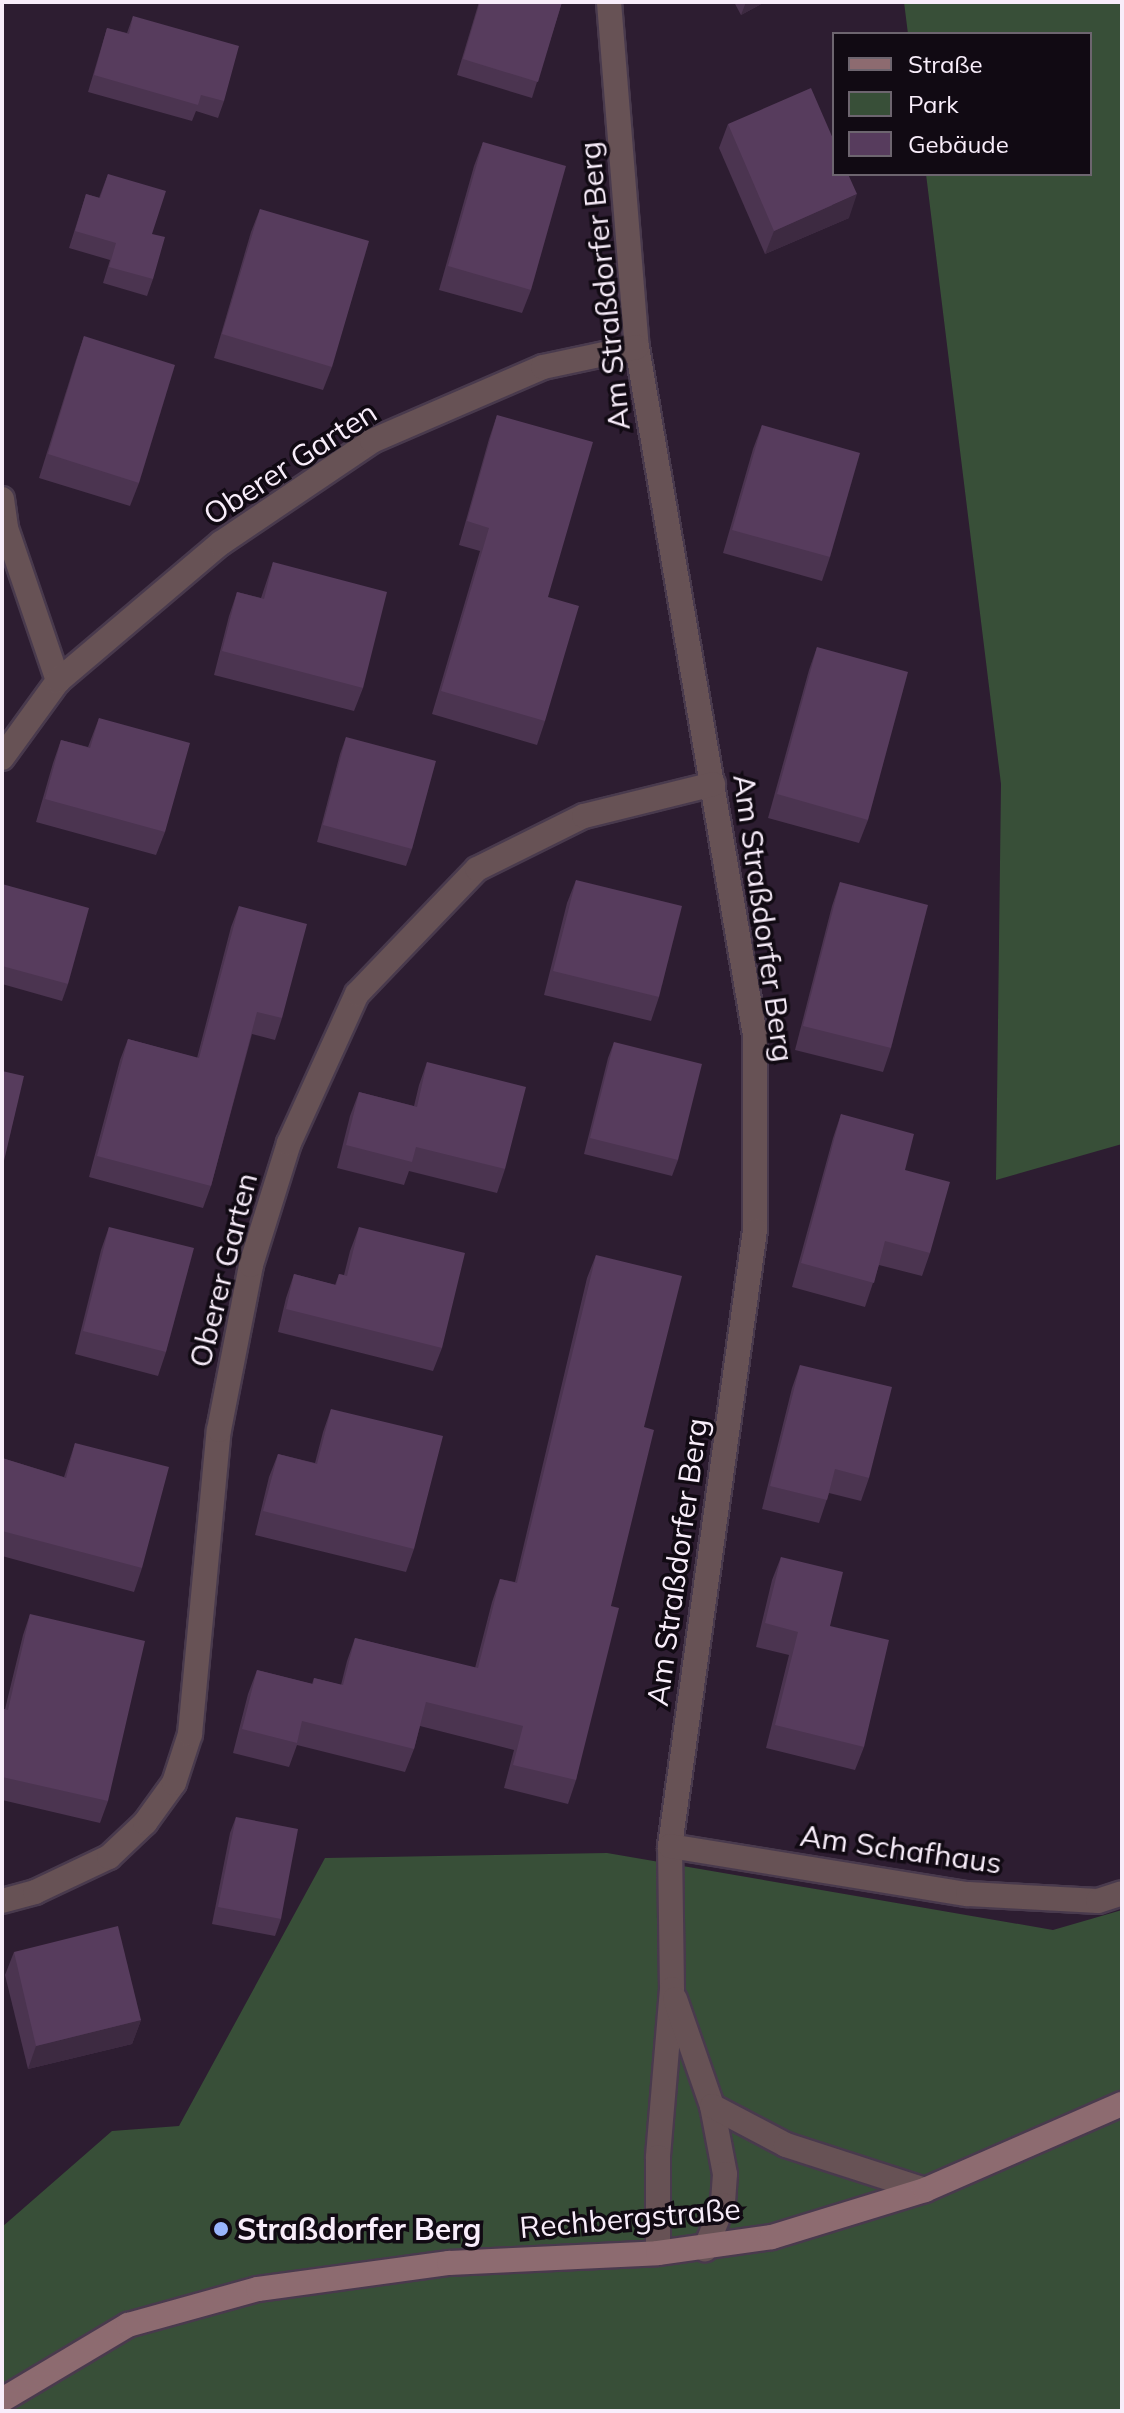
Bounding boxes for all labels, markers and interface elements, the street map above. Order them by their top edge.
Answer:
legend [832,32,1092,176]
text: Straße [908,49,983,79]
text: Park [908,89,959,119]
text: Gebäude [908,129,1009,159]
street label: Am Straßdorfer Berg [571,140,637,432]
street label: Oberer Garten [197,394,383,532]
street label: Am Straßdorfer Berg [726,772,802,1064]
street label: Oberer Garten [181,1169,265,1371]
street label: Am Straßdorfer Berg [639,1416,715,1708]
street label: Am Schafhaus [798,1817,1004,1881]
street label: Rechbergstraße [518,2190,742,2246]
place label: Straßdorfer Berg [237,2211,481,2247]
marker: Straßdorfer Berg [212,2220,230,2238]

